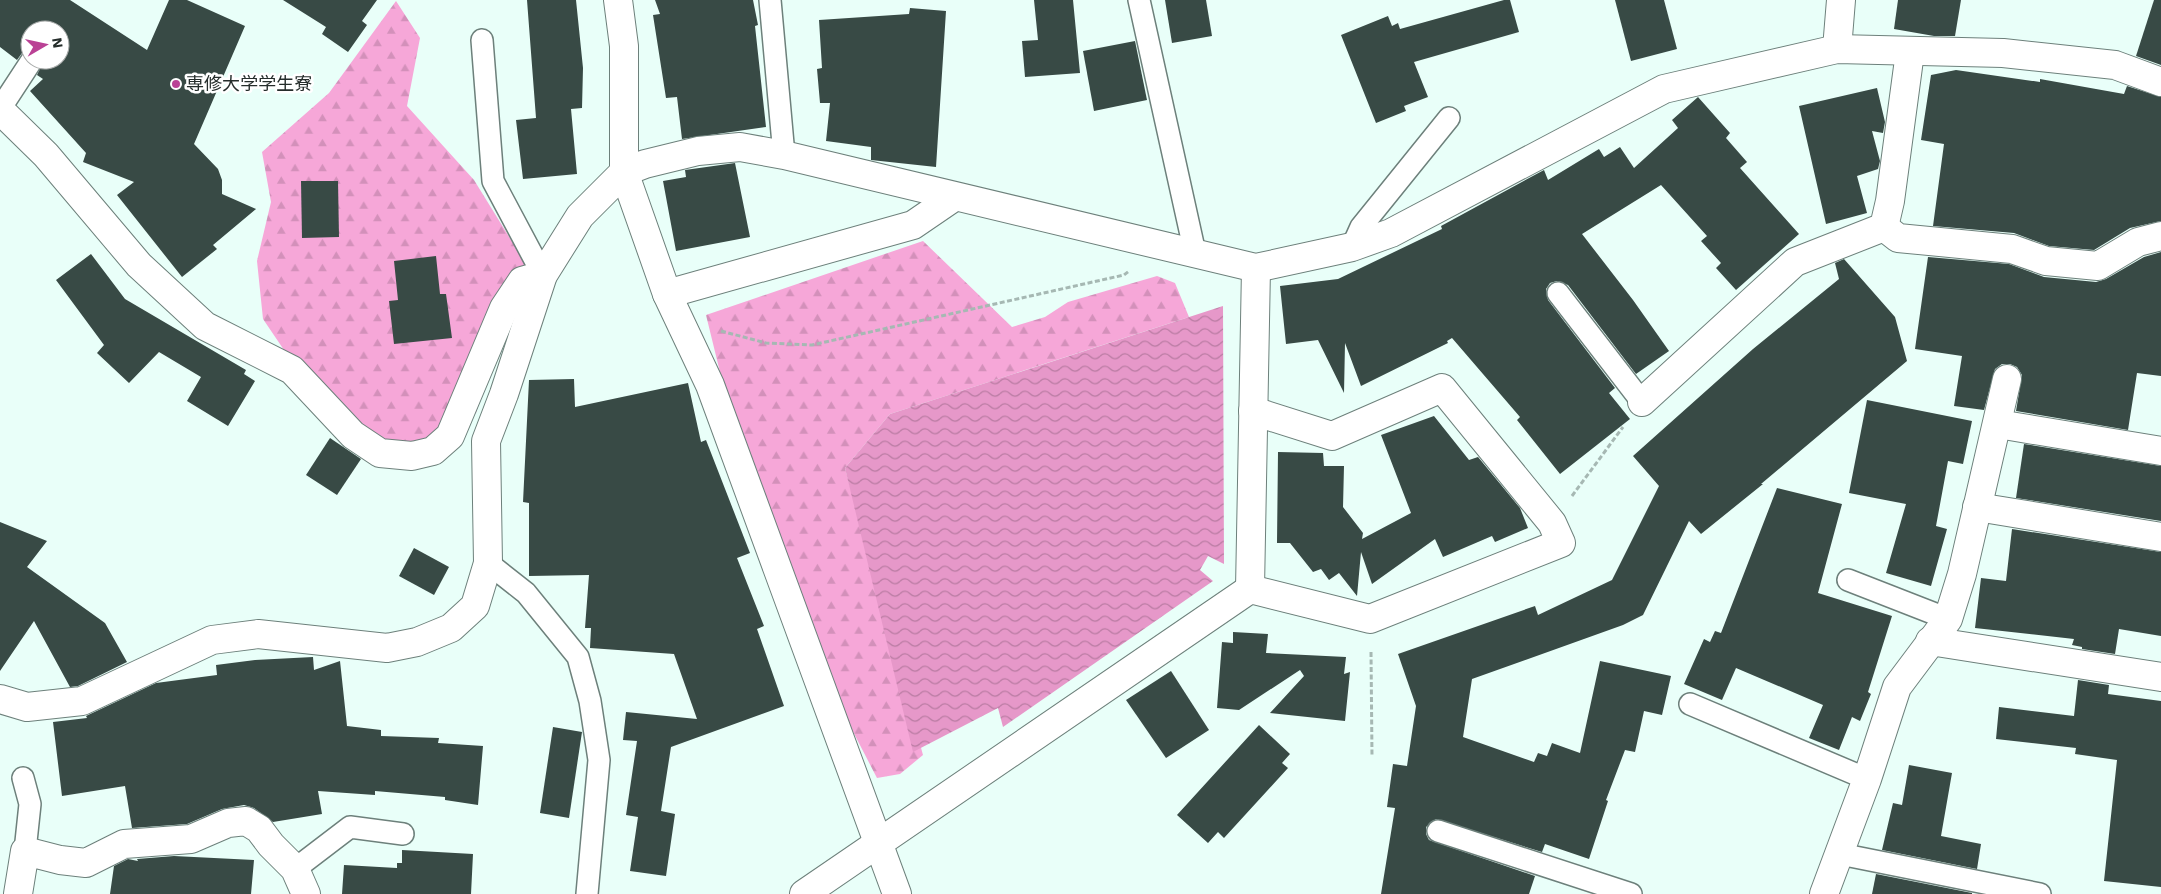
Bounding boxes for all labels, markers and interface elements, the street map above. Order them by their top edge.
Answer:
north arrow [20,20,70,70]
text: N [49,37,67,49]
place label: 専修大学学生寮 [186,73,312,94]
marker: 専修大学学生寮 [170,78,182,90]

